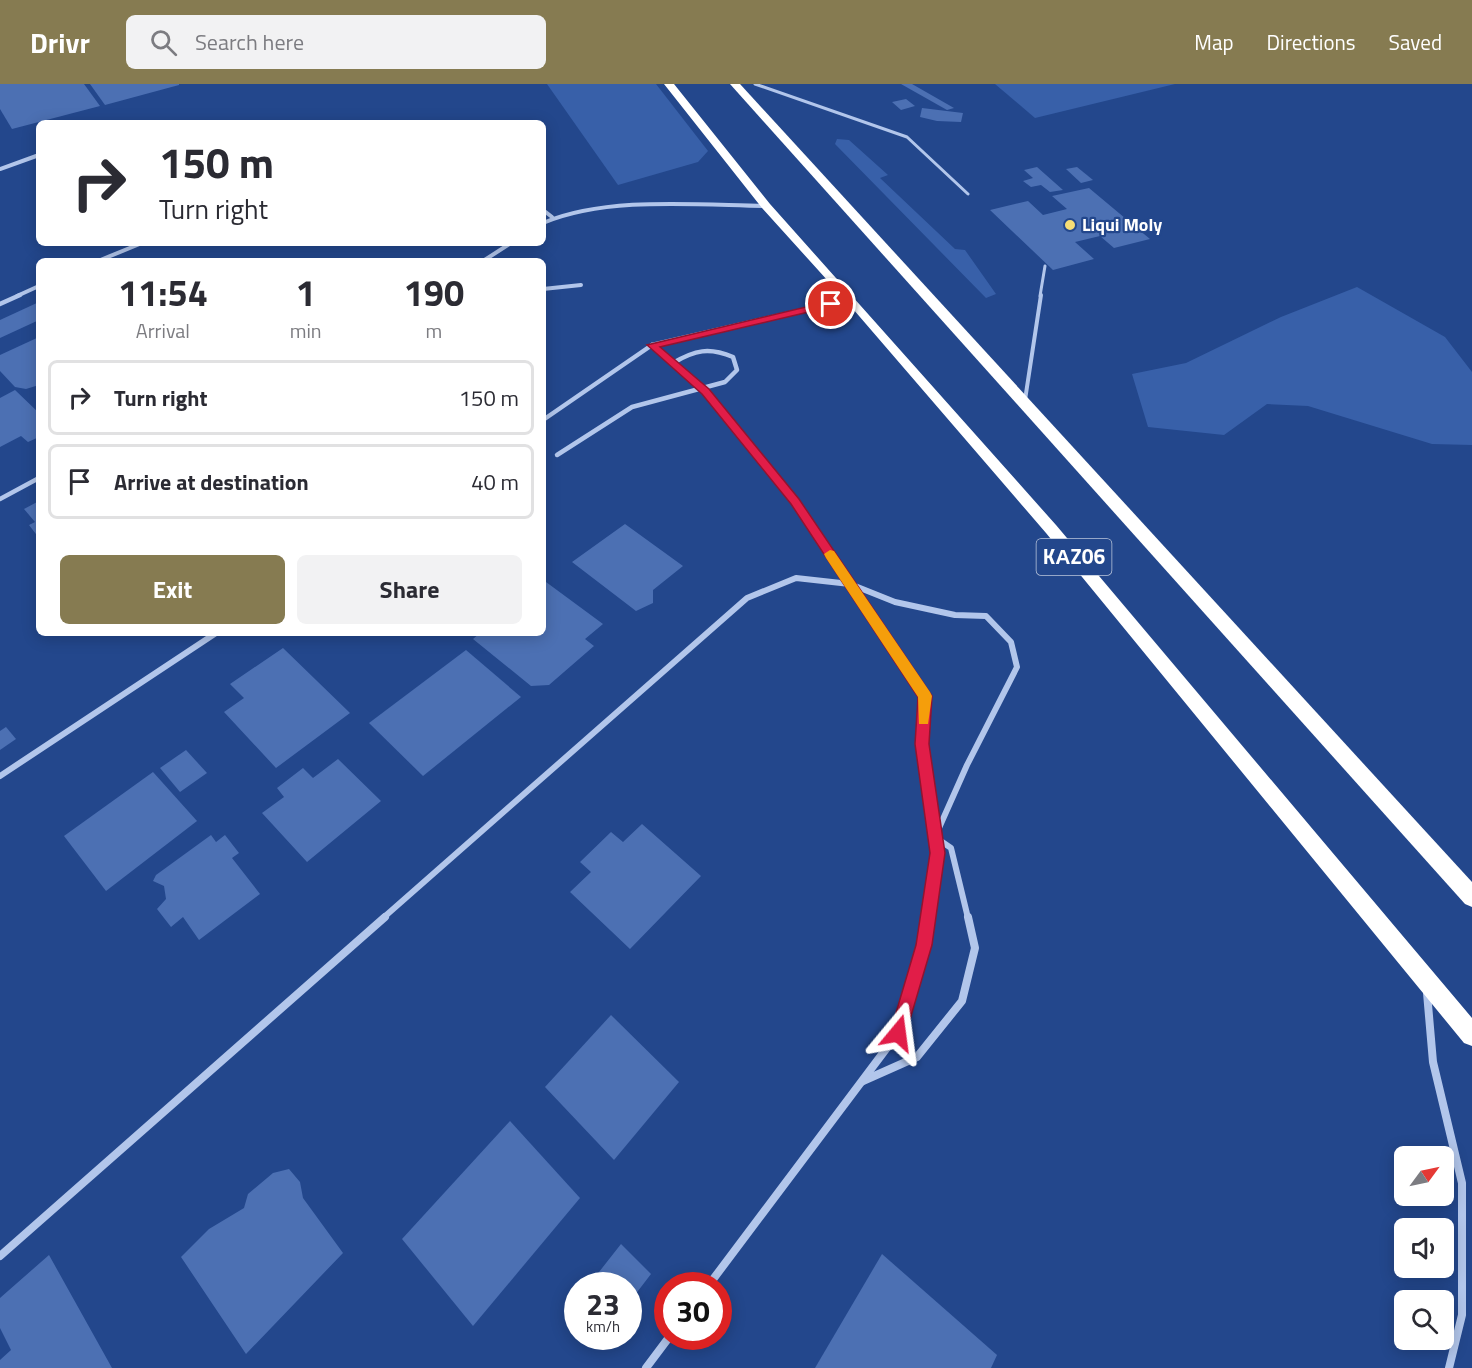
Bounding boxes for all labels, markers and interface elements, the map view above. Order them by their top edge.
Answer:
search box [126,15,546,69]
text: Drivr [30,21,90,64]
text: Search here [195,25,304,59]
icon: search [147,26,180,59]
text: Map [1194,26,1234,58]
text: Directions [1267,26,1356,58]
text: Saved [1389,26,1442,58]
text: 150 m [159,130,274,194]
icon: right [60,144,138,222]
text: Turn right [159,188,268,229]
place label: Liqui Moly [1082,211,1162,238]
marker: Liqui Moly [1063,218,1077,232]
text: 11:54 [118,265,208,320]
text: 1 [296,265,316,320]
text: 190 [404,265,464,320]
pin [805,278,856,329]
icon: arrive [814,287,847,320]
text: Arrival [136,315,190,346]
text: min [290,315,322,346]
text: m [425,315,442,346]
icon: right [63,381,96,414]
text: Turn right [114,381,208,415]
text: 150 m [459,381,519,415]
icon: arrive [63,465,96,498]
text: Arrive at destination [114,465,309,499]
text: 40 m [471,465,519,499]
road number: KАZ06 [1036,539,1112,575]
button: Exit [60,555,285,624]
button: Share [297,555,522,624]
position arrow [866,1001,930,1065]
north arrow [1394,1146,1454,1206]
map controls [1394,1146,1454,1350]
button: sound [1394,1218,1454,1278]
speed limit sign: 30 [654,1272,732,1350]
text: 23 [586,1281,620,1327]
button: search [1394,1290,1454,1350]
text: km/h [586,1315,620,1338]

